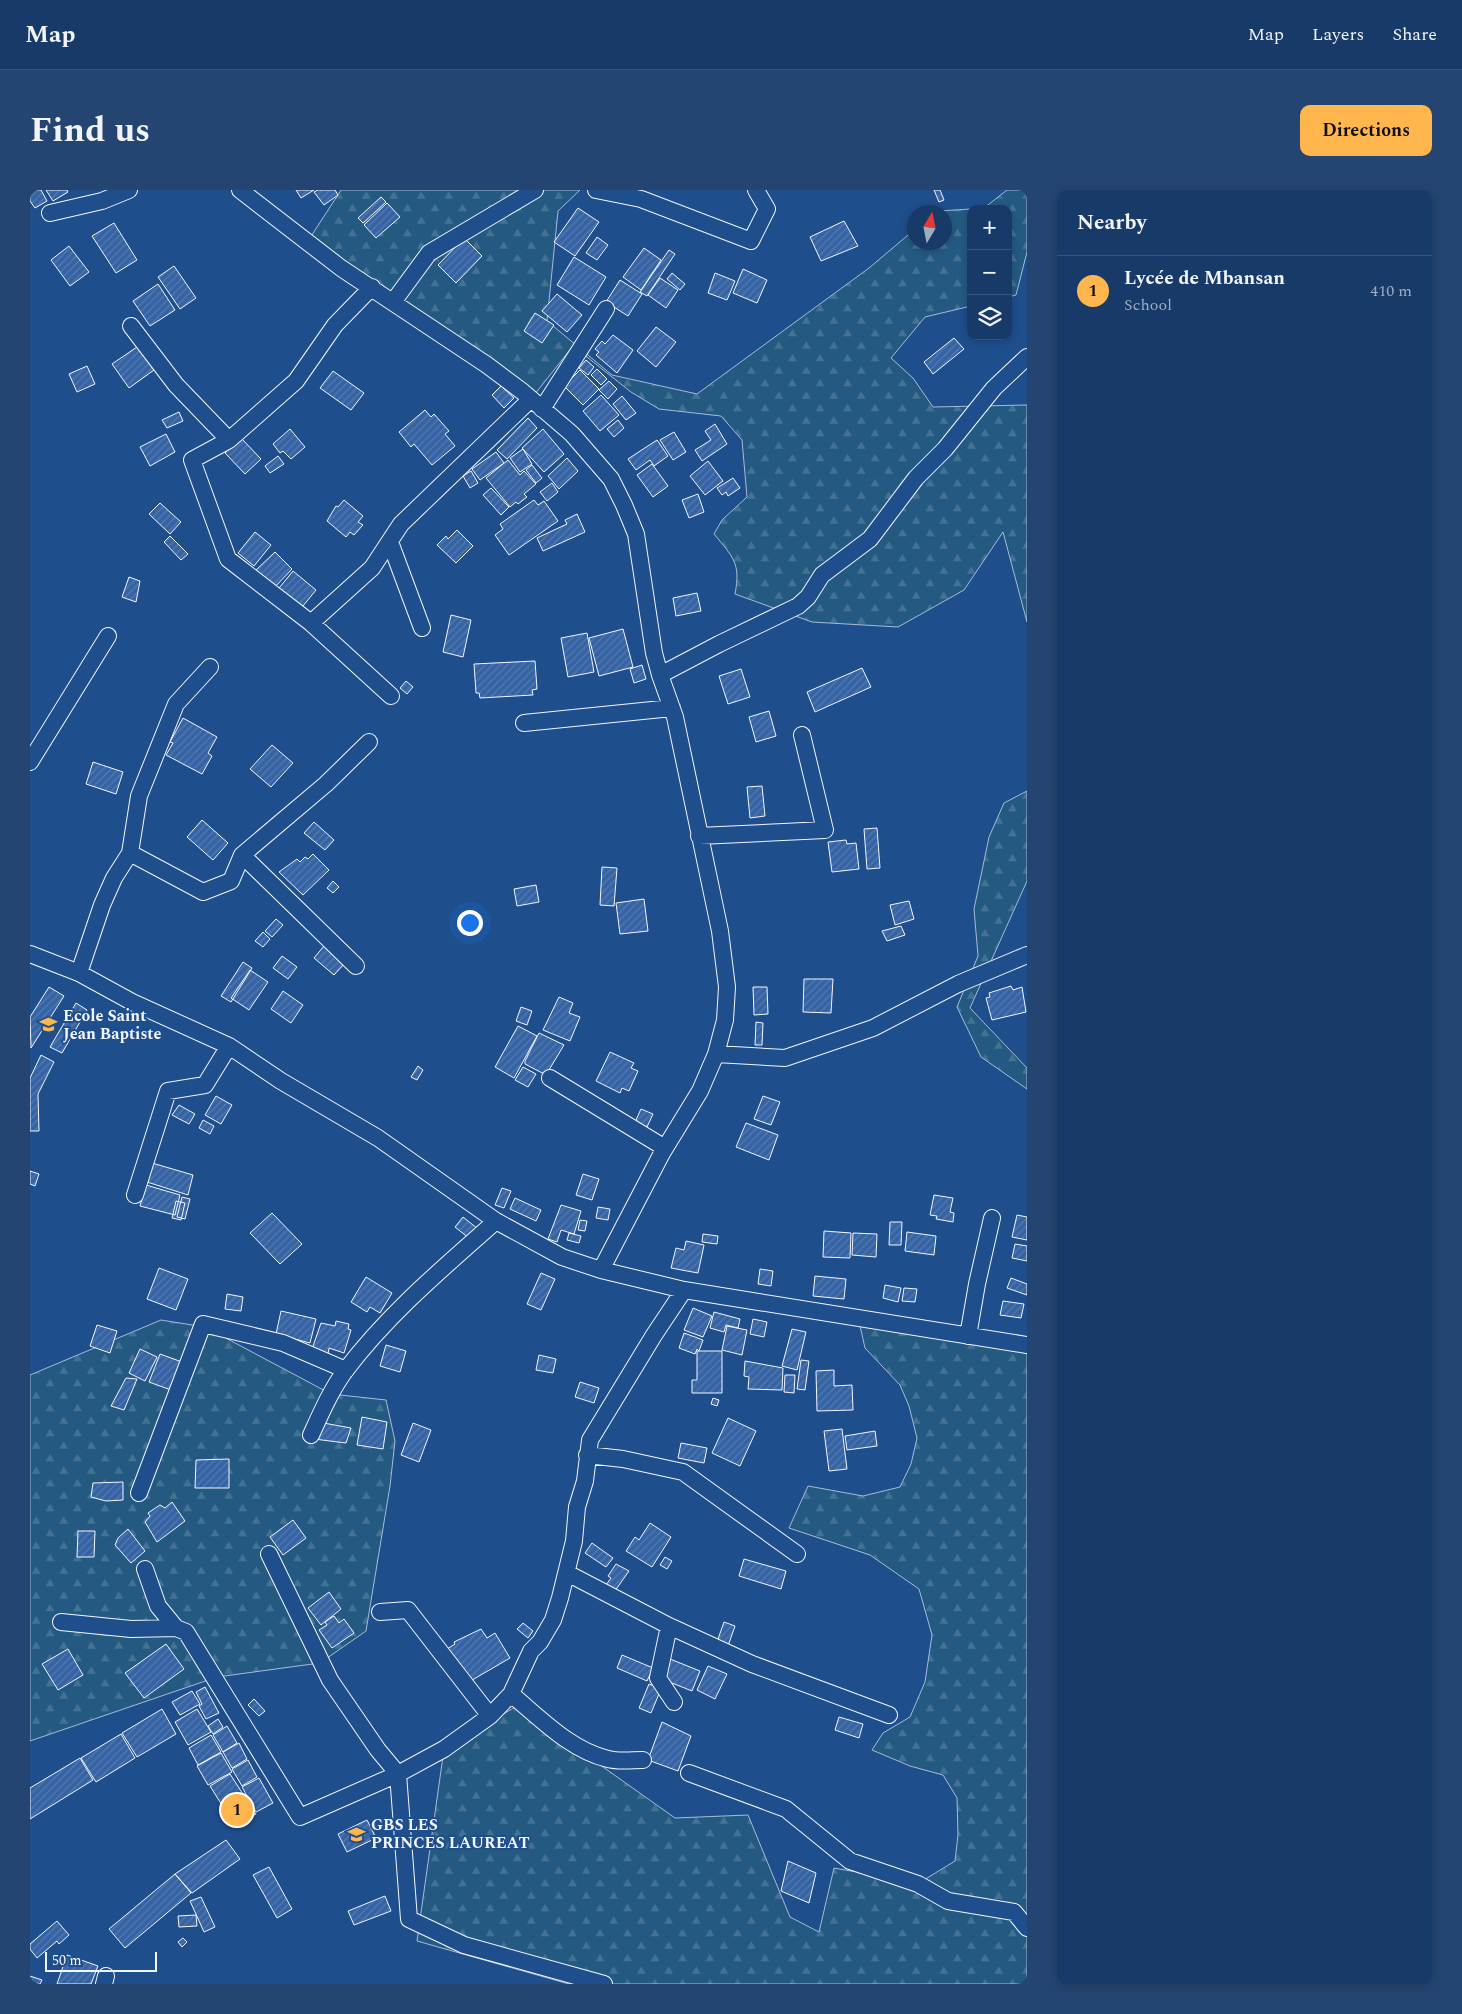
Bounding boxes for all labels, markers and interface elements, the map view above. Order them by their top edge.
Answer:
text: Map [25,17,75,53]
text: Map [1248,21,1284,48]
text: Layers [1312,21,1364,48]
text: Share [1392,21,1437,48]
text: Find us [30,104,150,157]
button: Directions [1300,105,1432,156]
north arrow [907,205,952,250]
map controls [967,205,1012,340]
button: + [967,205,1012,250]
text: Nearby [1077,207,1147,239]
button: − [967,250,1012,295]
text: Lycée de Mbansan [1124,264,1285,293]
text: 1 [1089,279,1097,303]
text: 410 m [1370,279,1412,303]
text: School [1124,293,1172,317]
button: layers [967,295,1012,340]
your location [457,910,483,936]
place label: Ecole Saint Jean Baptiste [63,1004,161,1046]
school or university icon: Ecole Saint Jean Baptiste [39,1015,59,1035]
pin: 1 [221,1791,253,1829]
place label: GBS LES PRINCES LAUREAT [371,1813,530,1855]
school or university icon: GBS LES PRINCES LAUREAT [347,1824,367,1844]
scale bar [45,1949,158,1972]
text: 50 m [52,1950,82,1971]

